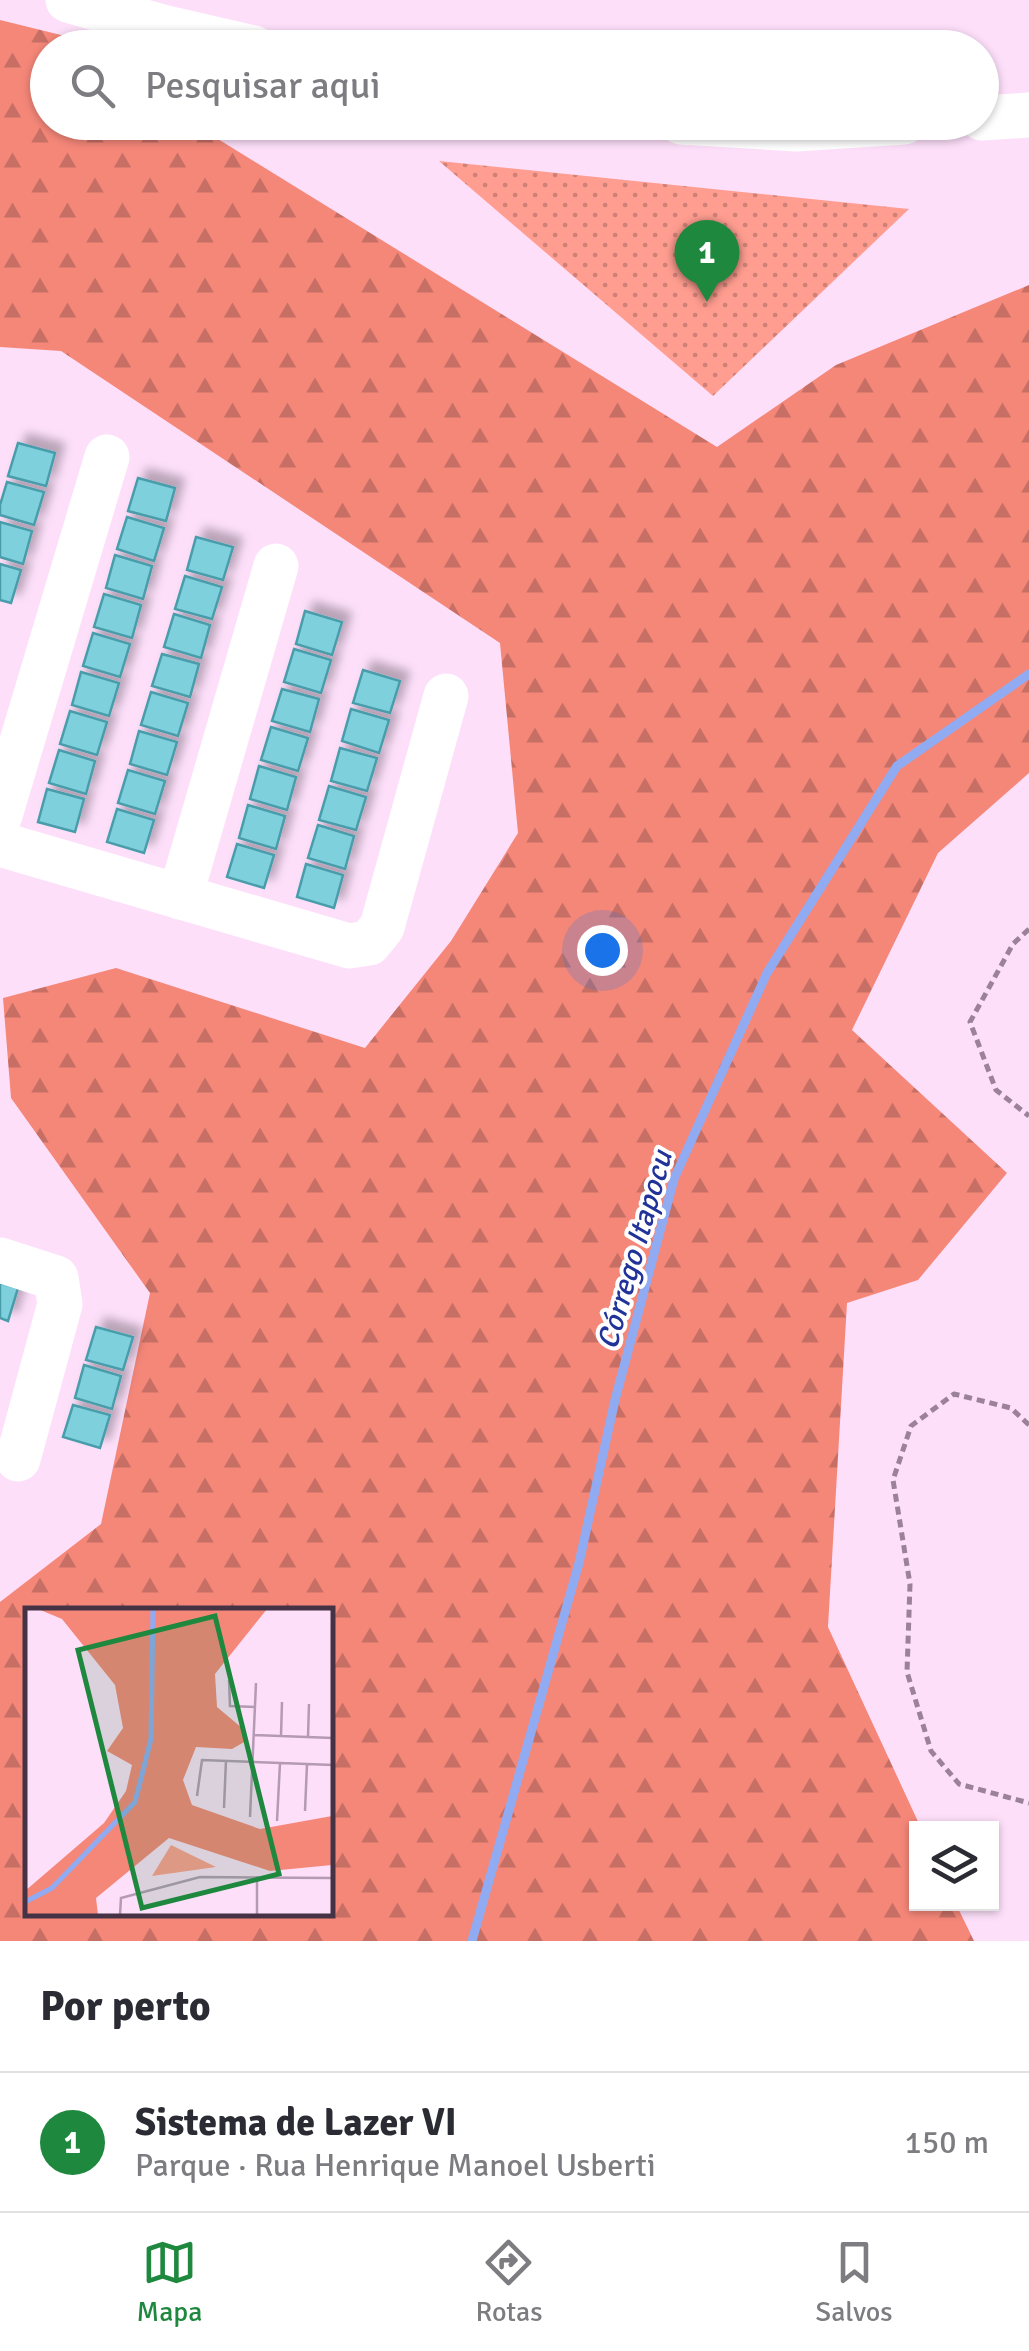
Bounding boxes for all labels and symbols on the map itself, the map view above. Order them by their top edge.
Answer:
pin: 1 [674,220,740,302]
your location [577,925,628,976]
water label: Córrego Itapocu [589,1145,681,1353]
inset map [25,1608,332,1916]

